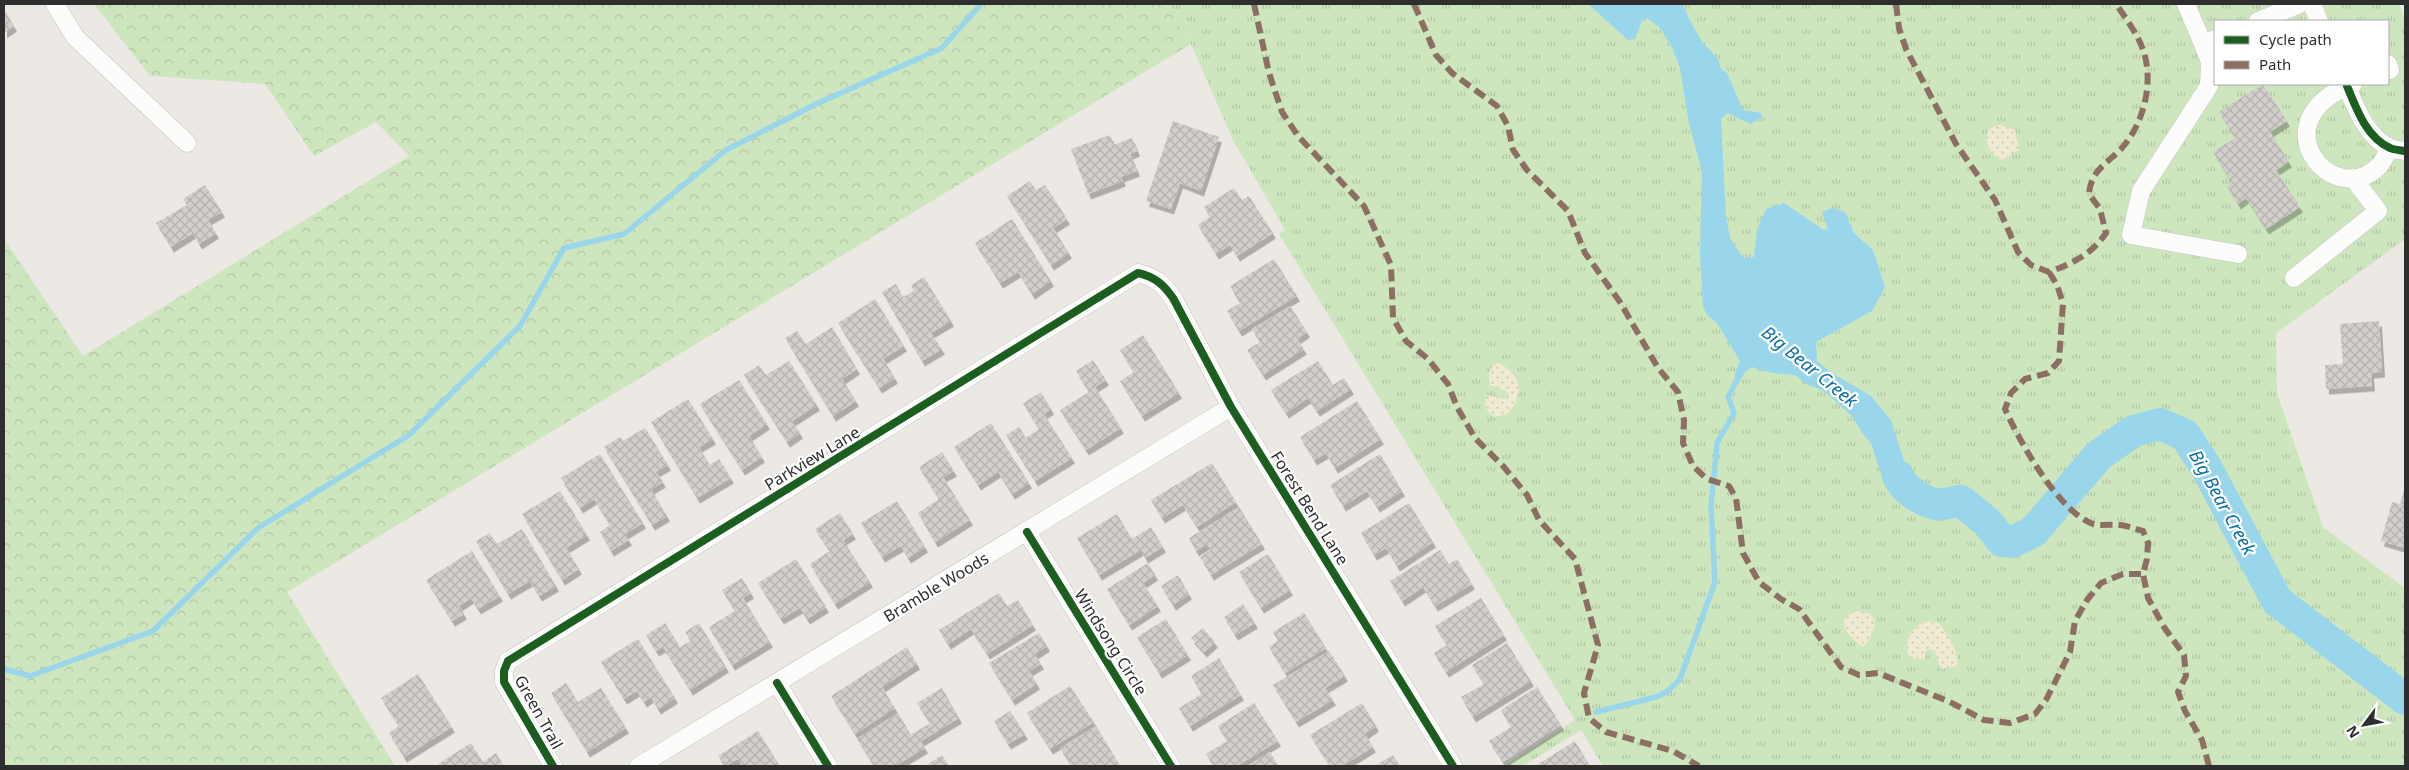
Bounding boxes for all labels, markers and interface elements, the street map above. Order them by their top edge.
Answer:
legend [2214,20,2389,85]
text: Cycle path [2259,29,2332,49]
text: Path [2259,54,2291,74]
water label: Big Bear Creek [1757,320,1864,413]
street label: Parkview Lane [760,421,864,495]
water label: Big Bear Creek [2184,445,2262,560]
street label: Forest Bend Lane [1266,447,1354,569]
street label: Bramble Woods [879,547,993,627]
street label: Windsong Circle [1070,585,1152,699]
street label: Green Trail [510,671,568,753]
north arrow [2339,700,2389,750]
text: N [2341,722,2364,742]

